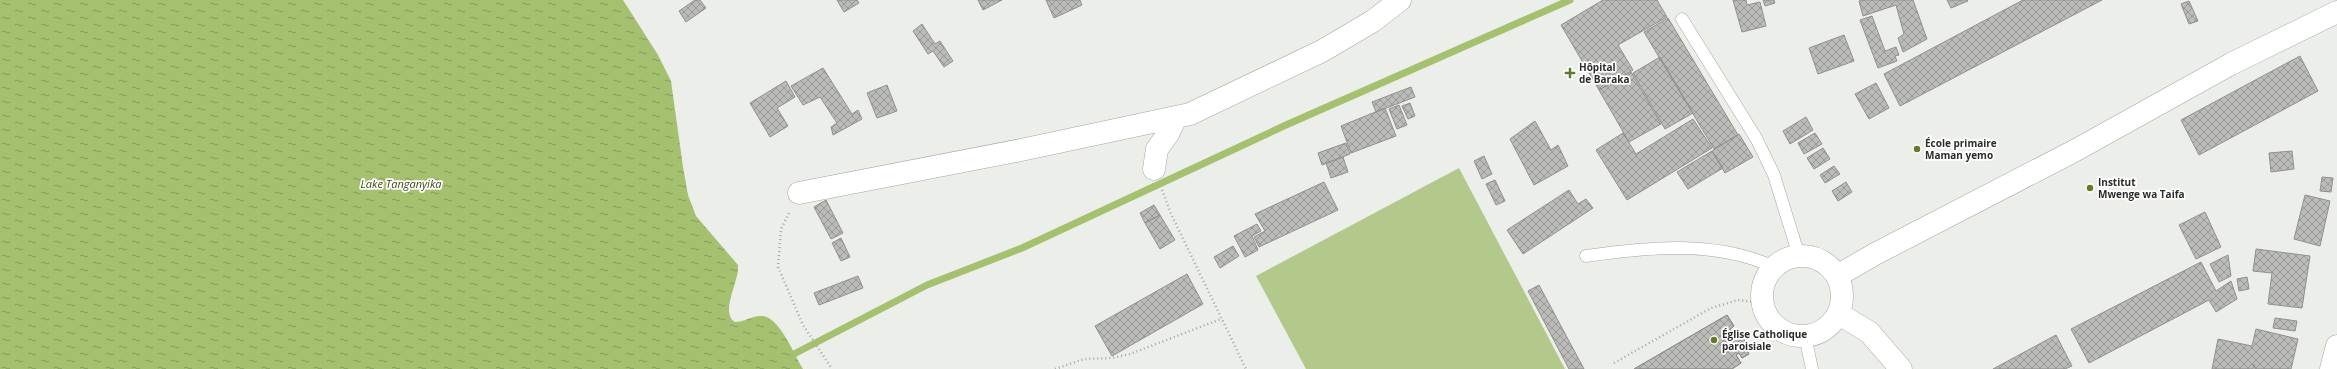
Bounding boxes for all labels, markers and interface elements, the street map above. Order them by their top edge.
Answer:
place label: Hôpital de Baraka [1579,60,1629,86]
marker: Hôpital de Baraka [1564,67,1576,79]
place label: École primaire Maman yemo [1925,136,1997,162]
marker: École primaire Maman yemo [1912,144,1922,154]
place label: Institut Mwenge wa Taifa [2098,175,2185,201]
water label: Lake Tanganyika [361,176,441,191]
marker: Institut Mwenge wa Taifa [2085,183,2095,193]
place label: Église Catholique paroisiale [1722,327,1807,353]
marker: Église Catholique paroisiale [1709,335,1719,345]

